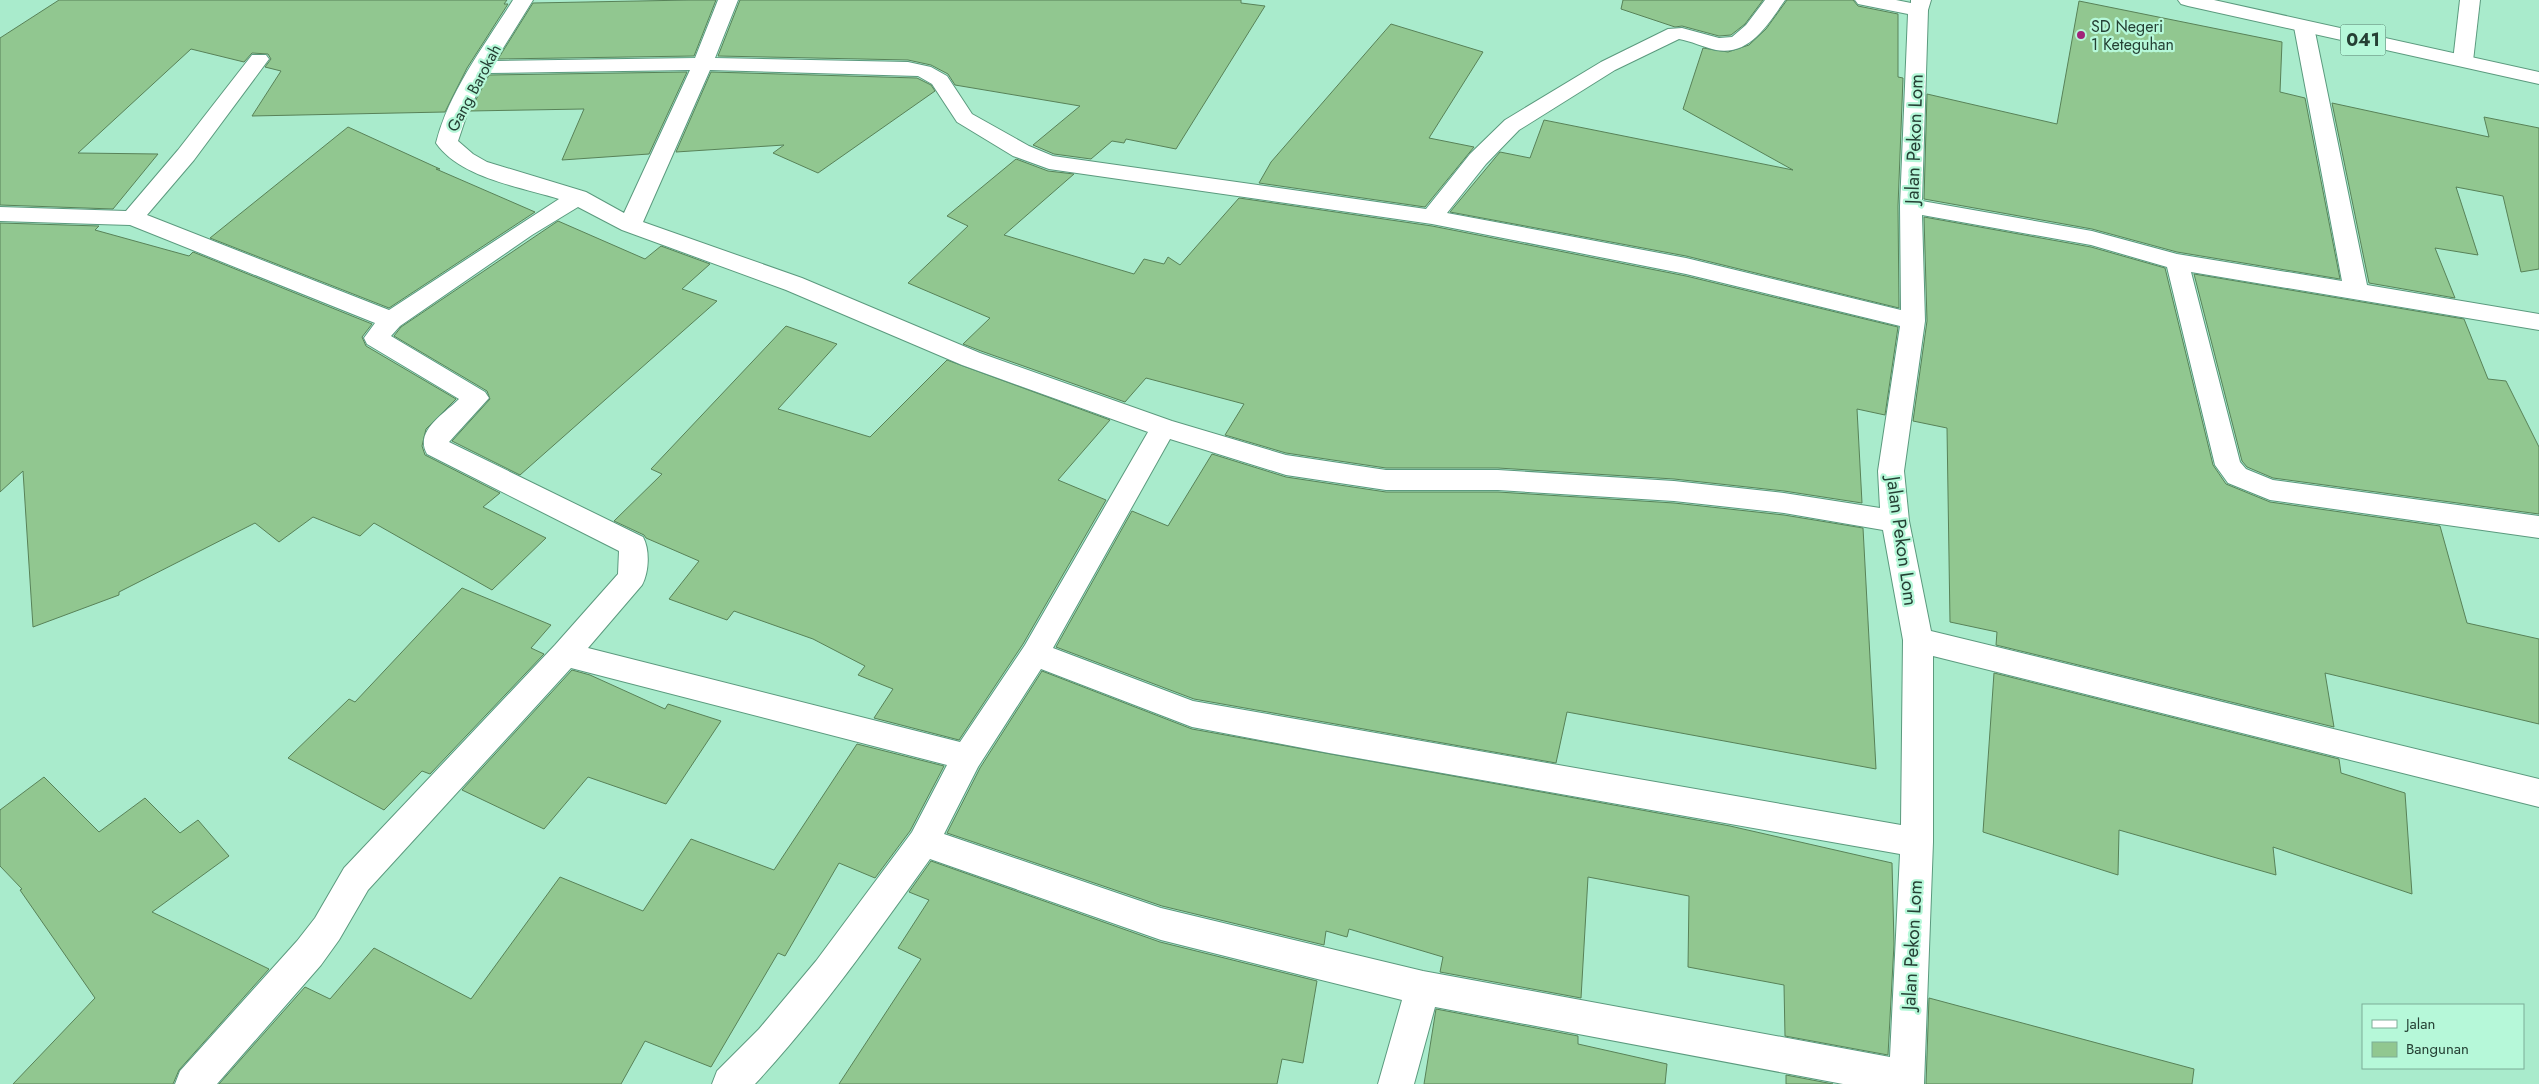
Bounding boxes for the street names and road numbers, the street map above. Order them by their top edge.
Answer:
road number: 041 [2340,24,2386,56]
street label: Gang Barokah [441,40,507,136]
street label: Jalan Pekon Lom [1898,73,1930,208]
street label: Jalan Pekon Lom [1879,472,1924,607]
street label: Jalan Pekon Lom [1895,879,1929,1014]

